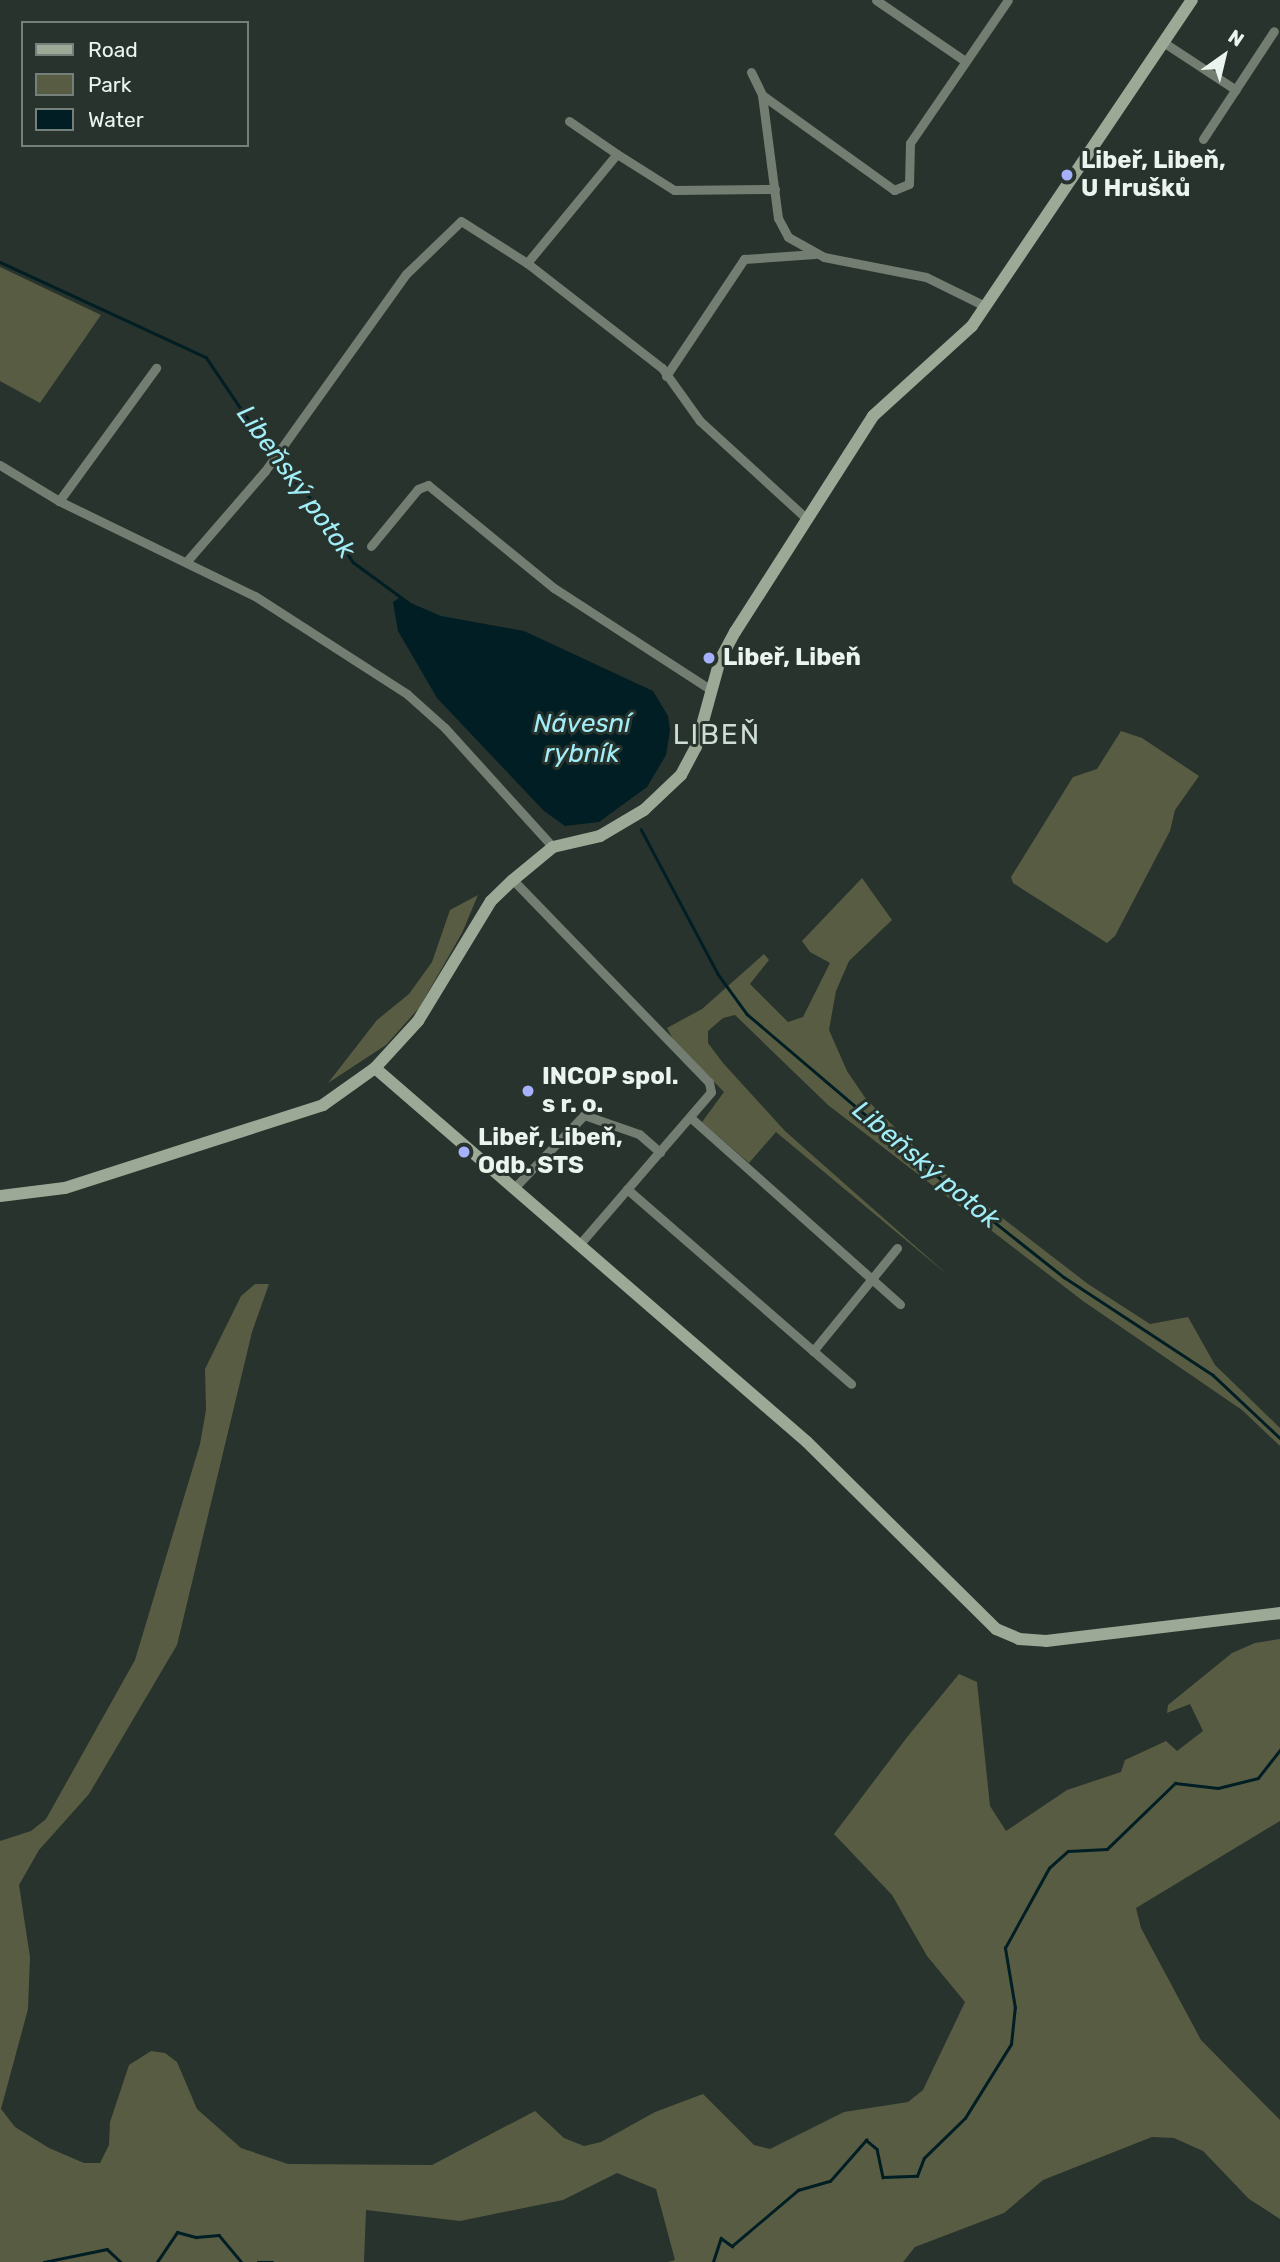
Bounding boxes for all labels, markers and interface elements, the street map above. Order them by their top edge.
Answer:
legend [21,21,248,147]
north arrow [1189,21,1259,91]
text: N [1224,25,1248,52]
text: Road [88,37,138,62]
text: Park [88,72,132,97]
text: Water [88,107,144,132]
place label: Libeř, Libeň, U Hrušků [1081,147,1226,203]
marker: Libeř, Libeň, U Hrušků [1059,167,1075,183]
water label: Libeňský potok [230,399,362,565]
place label: Libeř, Libeň [723,644,861,672]
marker: Libeř, Libeň [701,650,717,666]
water label: Návesní rybník [533,708,631,770]
district label: LIBEŇ [673,718,761,752]
place label: INCOP spol. s r. o. [542,1063,679,1119]
marker: INCOP spol. s r. o. [520,1083,536,1099]
water label: Libeňský potok [846,1094,1006,1236]
place label: Libeř, Libeň, Odb. STS [478,1124,623,1180]
marker: Libeř, Libeň, Odb. STS [456,1144,472,1160]

